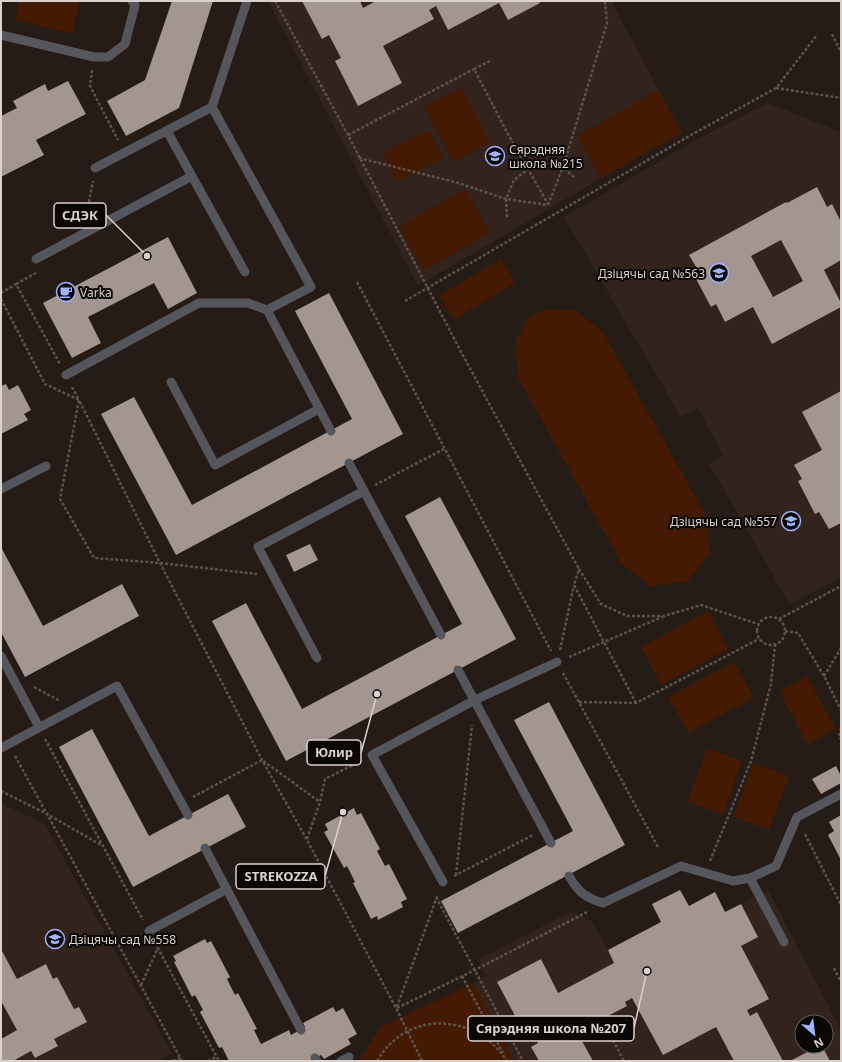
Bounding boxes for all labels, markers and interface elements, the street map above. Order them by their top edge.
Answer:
place label: Сярэдняя школа №215 [509,141,583,172]
school or university icon: Сярэдняя школа №215 [484,145,506,167]
callout: СДЭК [54,203,106,228]
text: СДЭК [62,206,98,224]
school or university icon: Дзіцячы сад №563 [708,262,730,284]
place label: Дзіцячы сад №563 [598,265,705,282]
cafe icon: Varka [55,281,77,303]
place label: Varka [80,284,112,301]
school or university icon: Дзіцячы сад №557 [780,510,802,532]
place label: Дзіцячы сад №557 [670,513,777,530]
callout: Юлир [307,740,361,765]
text: Юлир [315,743,353,761]
callout: STREKOZZA [236,864,325,889]
text: STREKOZZA [244,867,318,885]
school or university icon: Дзіцячы сад №558 [44,928,66,950]
place label: Дзіцячы сад №558 [69,931,176,948]
north arrow [794,1014,834,1054]
callout: Сярэдняя школа №207 [468,1016,634,1041]
text: Сярэдняя школа №207 [476,1019,626,1037]
text: N [811,1035,826,1052]

